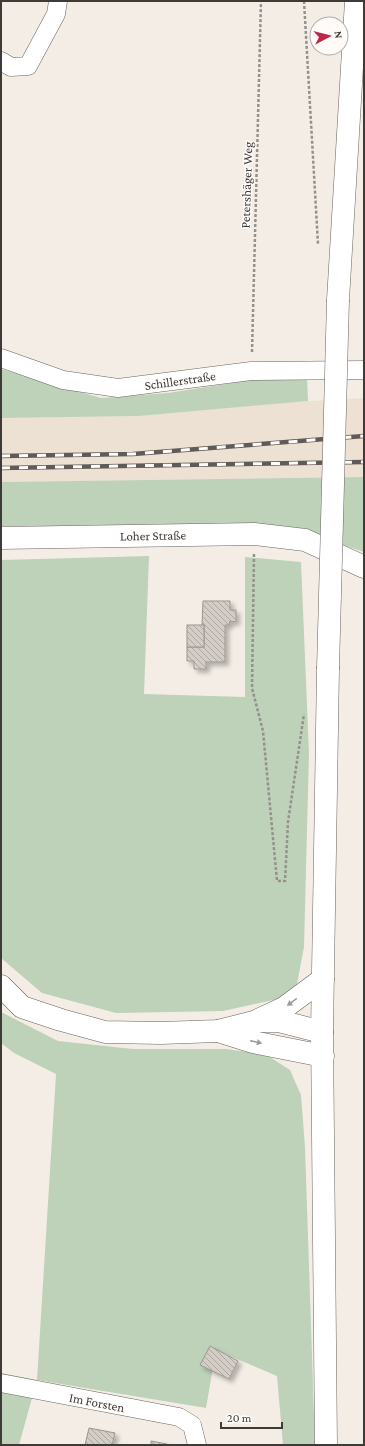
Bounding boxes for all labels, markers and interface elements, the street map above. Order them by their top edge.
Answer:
north arrow [309,16,349,56]
text: N [333,30,345,40]
street label: Petershäger Weg [237,141,256,229]
street label: Schillerstraße [144,368,217,393]
street label: Loher Straße [120,527,187,544]
one-way arrow [286,998,297,1006]
one-way arrow [249,1040,262,1046]
street label: Im Forsten [68,1390,126,1415]
scale bar [221,1404,282,1430]
text: 20 m [227,1411,252,1425]

